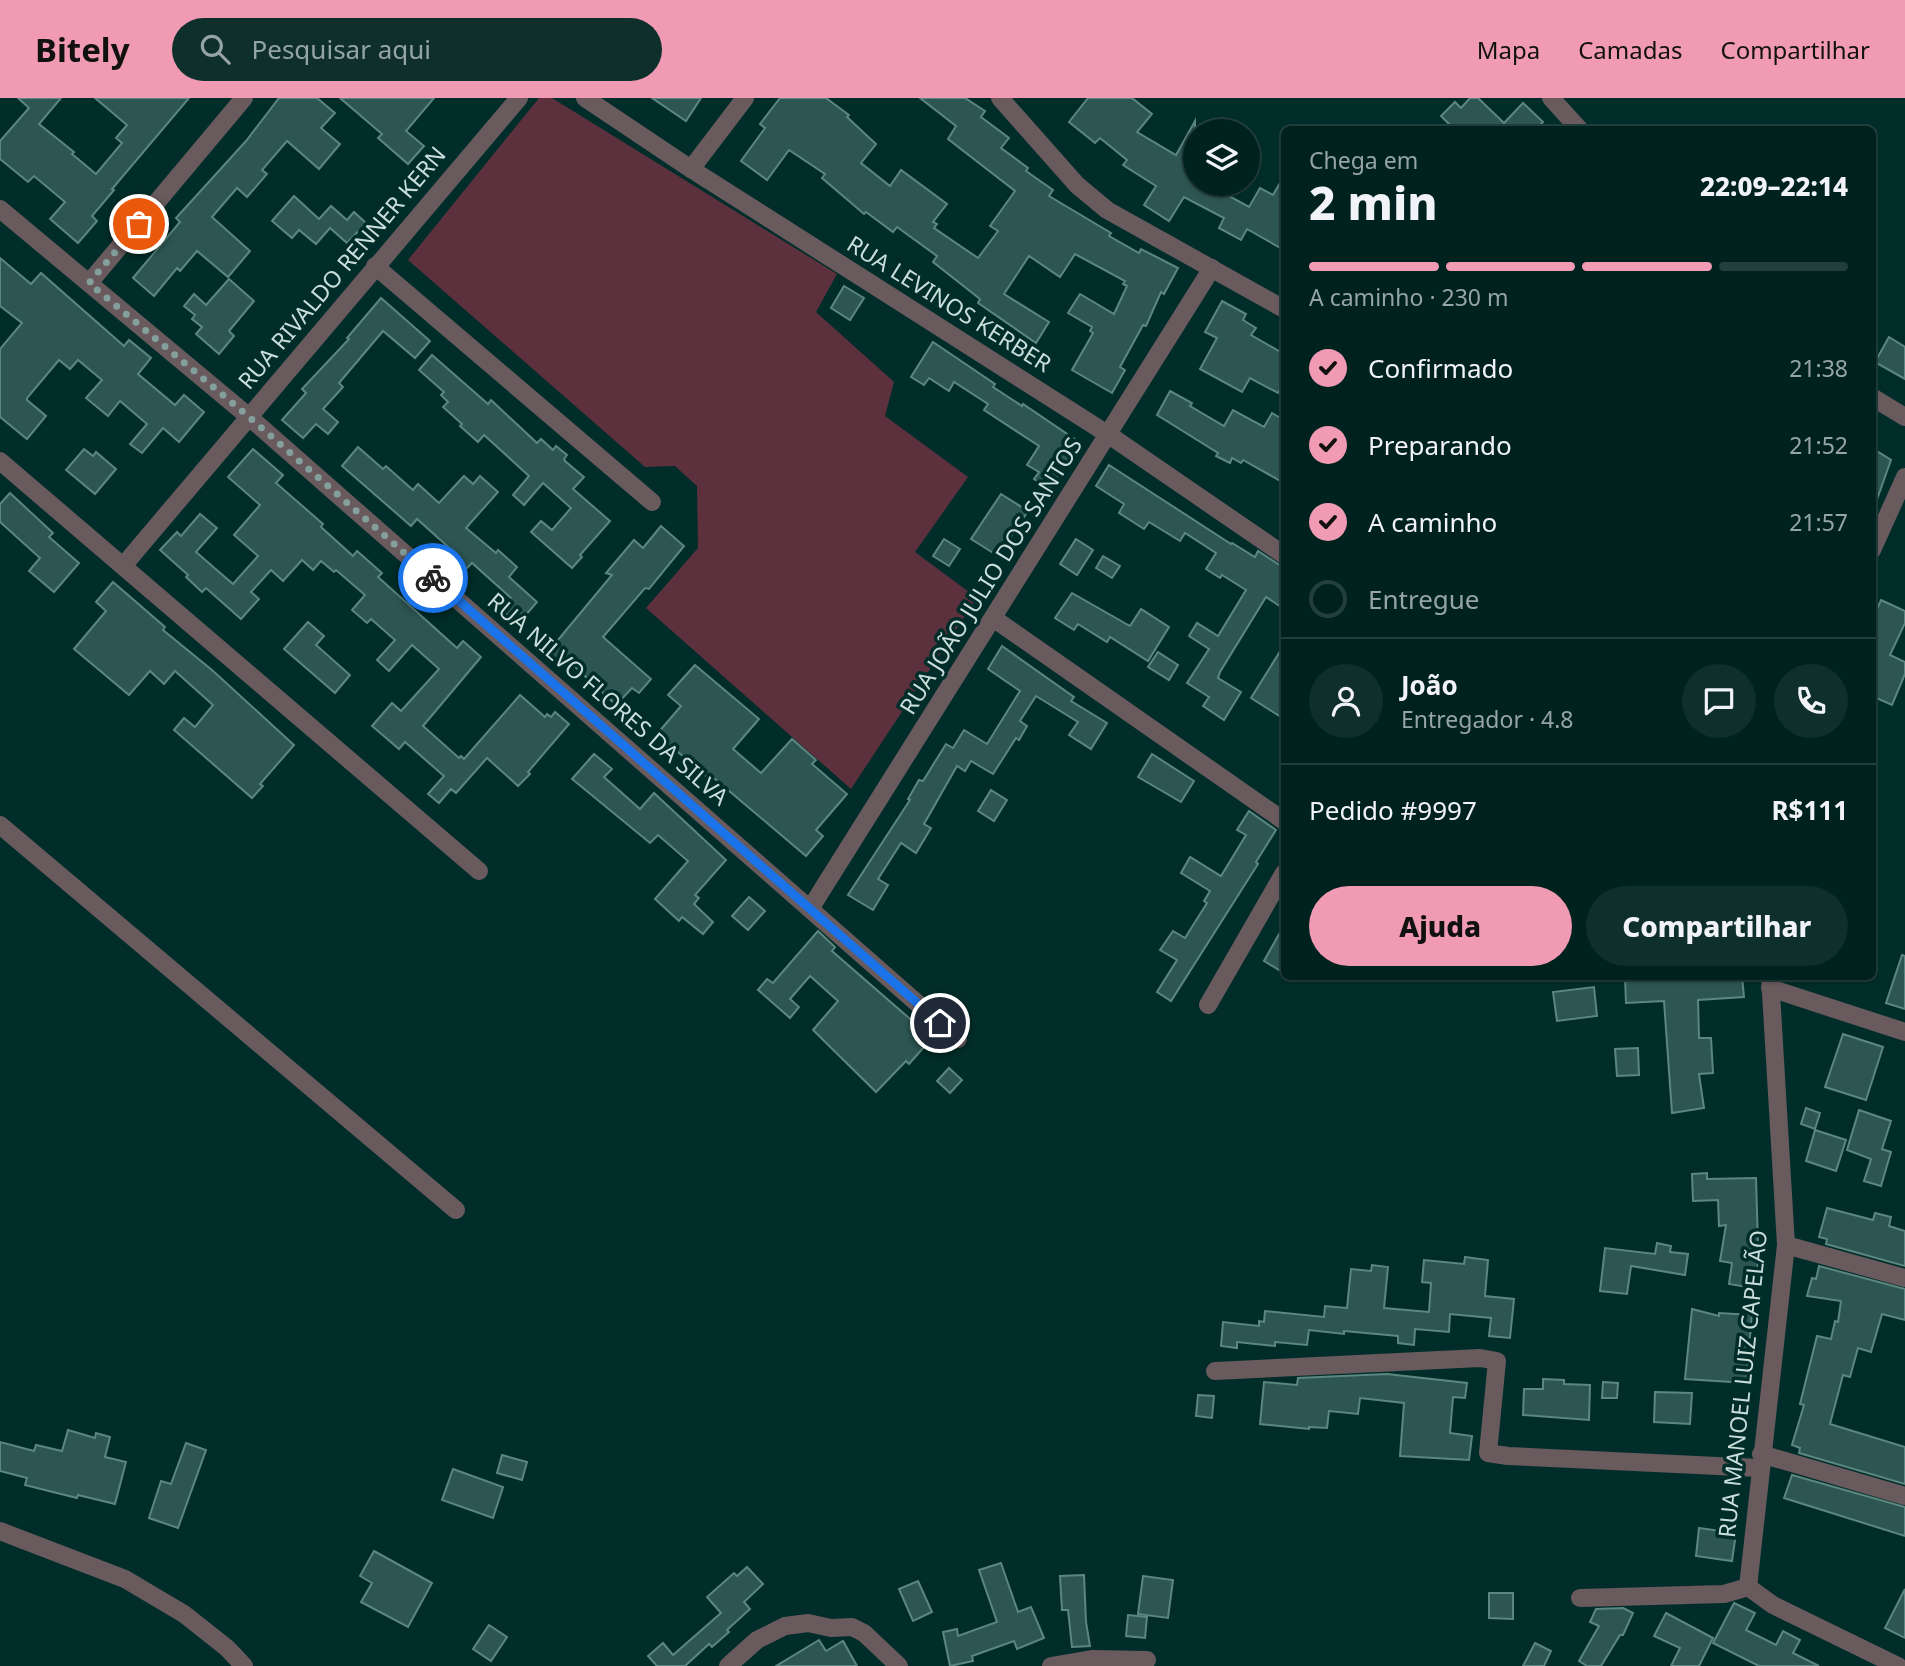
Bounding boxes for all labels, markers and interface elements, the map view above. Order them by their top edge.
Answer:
search box [172,18,662,81]
text: Bitely [35,27,130,72]
icon: search [196,30,234,68]
text: Pesquisar aqui [252,31,431,67]
text: Mapa [1477,33,1540,66]
text: Camadas [1578,33,1682,66]
text: Compartilhar [1720,33,1870,66]
map controls [1183,119,1260,196]
button: layers [1183,119,1260,196]
street label: RUA RIVALDO RENNER KERN [230,139,452,396]
text: Chega em [1309,144,1418,176]
text: 22:09–22:14 [1700,168,1848,204]
text: 2 min [1309,171,1438,233]
pin [109,194,169,254]
icon: bag [120,205,158,243]
street label: RUA LEVINOS KERBER [841,227,1058,379]
text: A caminho · 230 m [1309,281,1508,313]
icon: check [1309,349,1347,387]
text: Confirmado [1368,350,1513,386]
text: 21:38 [1789,352,1848,384]
icon: check [1309,426,1347,464]
text: Preparando [1368,427,1512,463]
text: 21:52 [1789,429,1848,461]
street label: RUA JOÃO JULIO DOS SANTOS [891,431,1089,720]
icon: check [1309,503,1347,541]
text: A caminho [1368,504,1497,540]
text: 21:57 [1789,506,1848,538]
courier [398,543,468,613]
icon: bike [414,559,452,597]
text: Entregue [1368,581,1480,617]
street label: RUA NILVO FLORES DA SILVA [481,585,736,812]
button: person [1309,664,1383,738]
button: chat [1682,664,1756,738]
button: phone [1774,664,1848,738]
text: João [1401,667,1458,703]
text: Entregador · 4.8 [1401,703,1574,735]
text: Pedido #9997 [1309,792,1477,828]
text: R$111 [1771,792,1848,828]
button: Ajuda [1309,886,1572,966]
button: Compartilhar [1586,886,1848,966]
pin [910,993,970,1053]
icon: home [921,1004,959,1042]
street label: RUA MANOEL LUIZ CAPELÃO [1710,1228,1774,1539]

